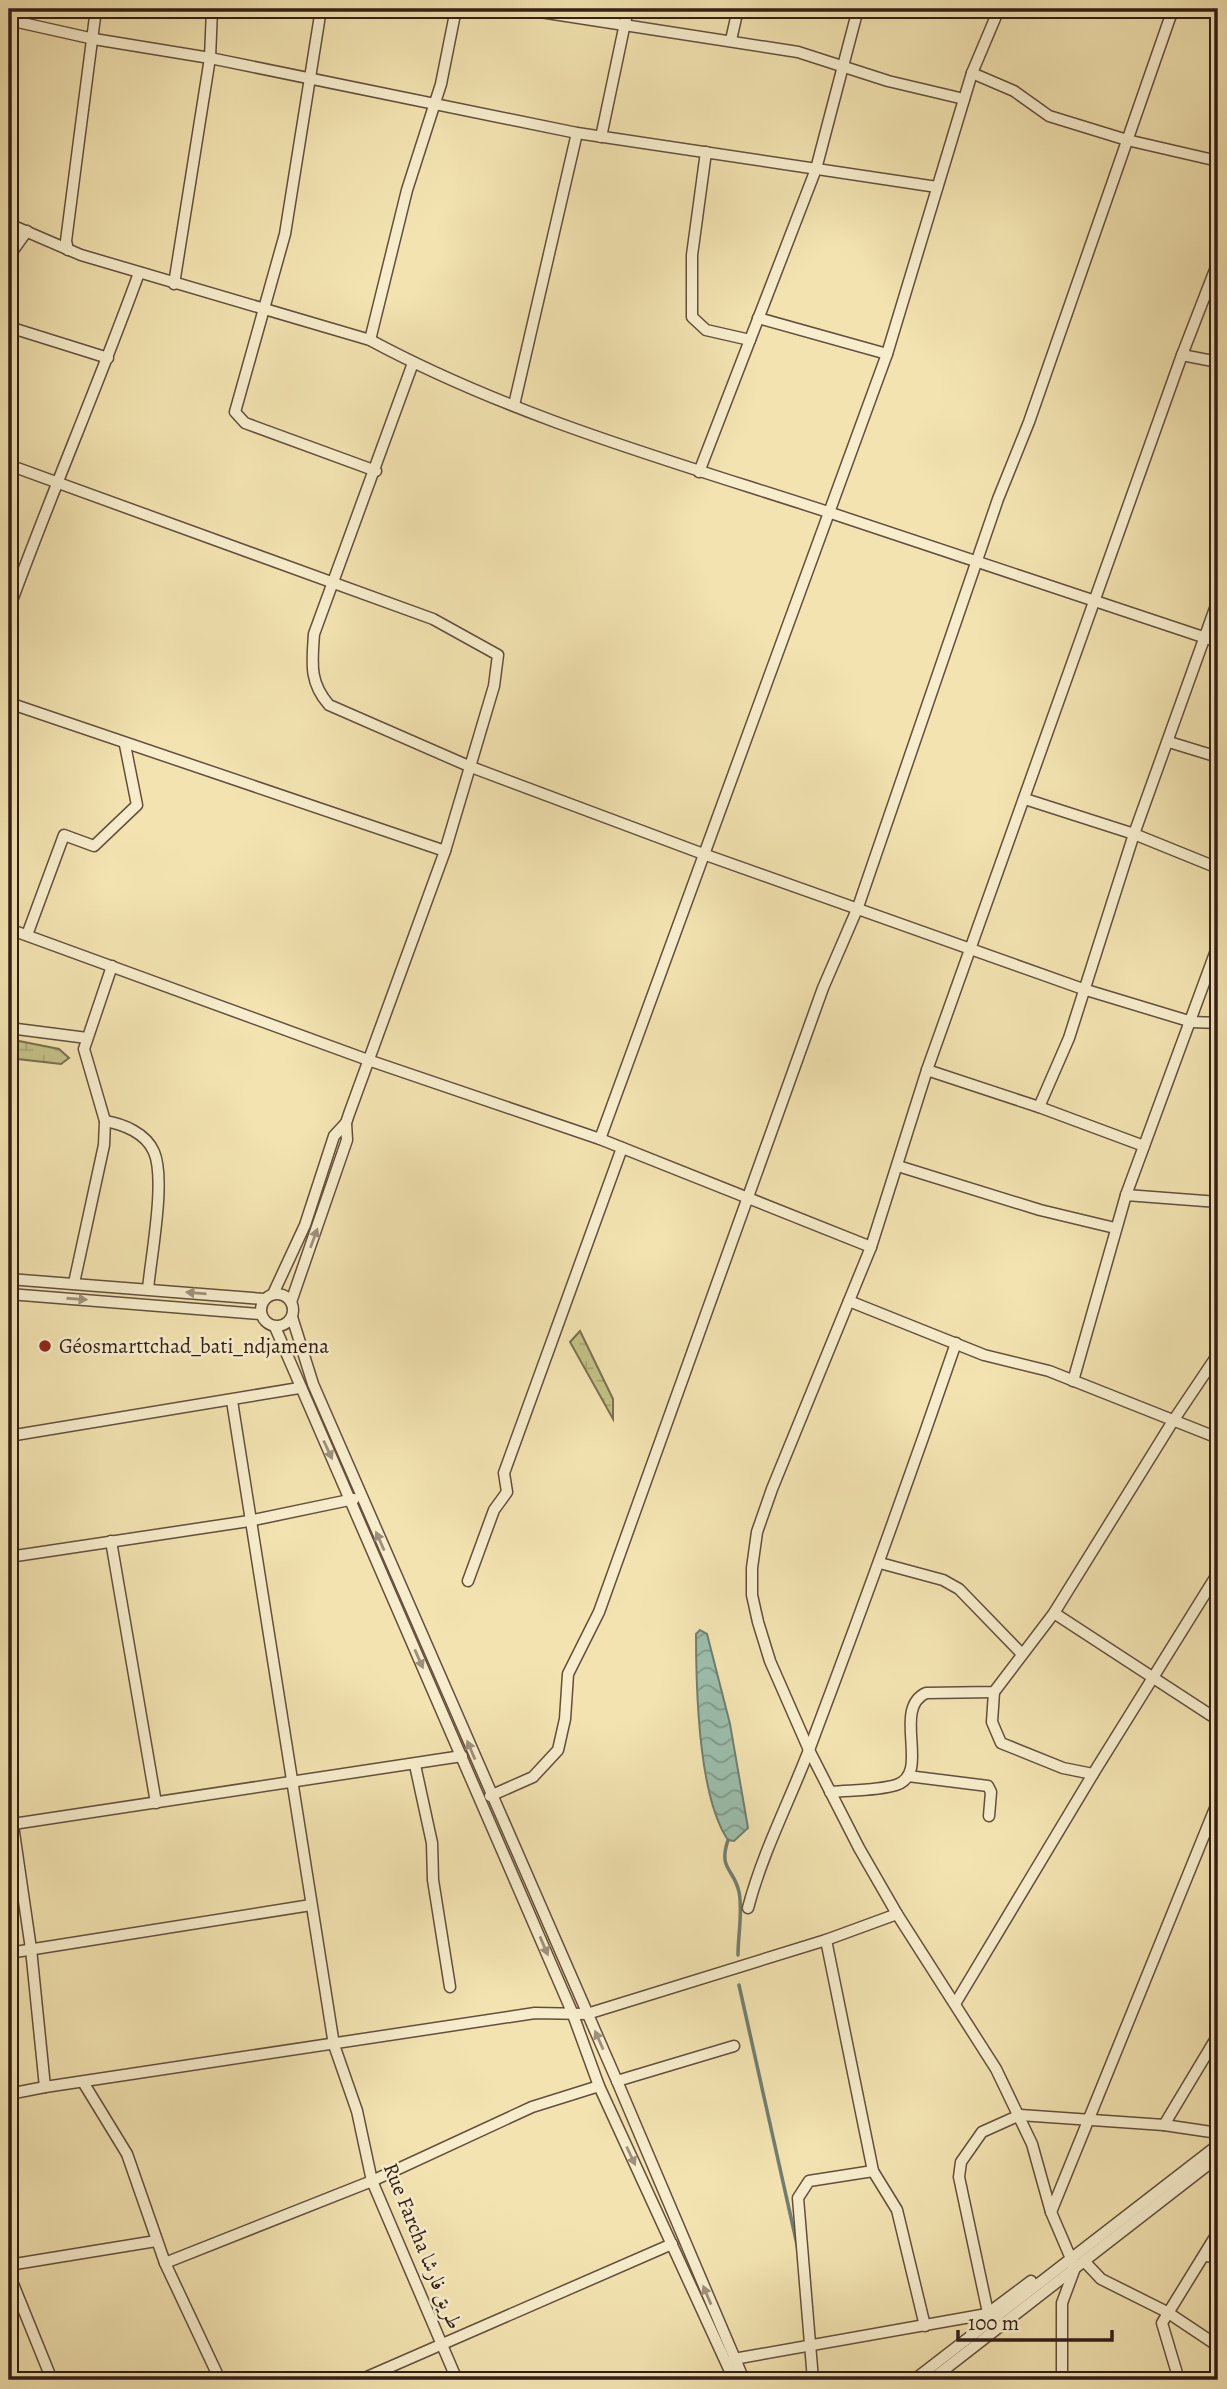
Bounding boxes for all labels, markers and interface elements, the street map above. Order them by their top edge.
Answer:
one-way arrow [309,1227,320,1248]
one-way arrow [185,1287,207,1298]
one-way arrow [66,1294,88,1305]
place label: Géosmarttchad_bati_ndjamena [59,1332,329,1360]
marker: Géosmarttchad_bati_ndjamena [37,1338,53,1354]
one-way arrow [322,1440,334,1460]
one-way arrow [374,1531,385,1552]
one-way arrow [414,1648,425,1669]
one-way arrow [465,1739,476,1760]
one-way arrow [538,1936,550,1956]
one-way arrow [593,2030,604,2051]
one-way arrow [625,2146,637,2166]
street label: Rue Farcha طريق فارشا [377,2159,469,2333]
one-way arrow [701,2285,713,2305]
scale bar [958,2298,1112,2342]
text: 100 m [968,2309,1019,2337]

